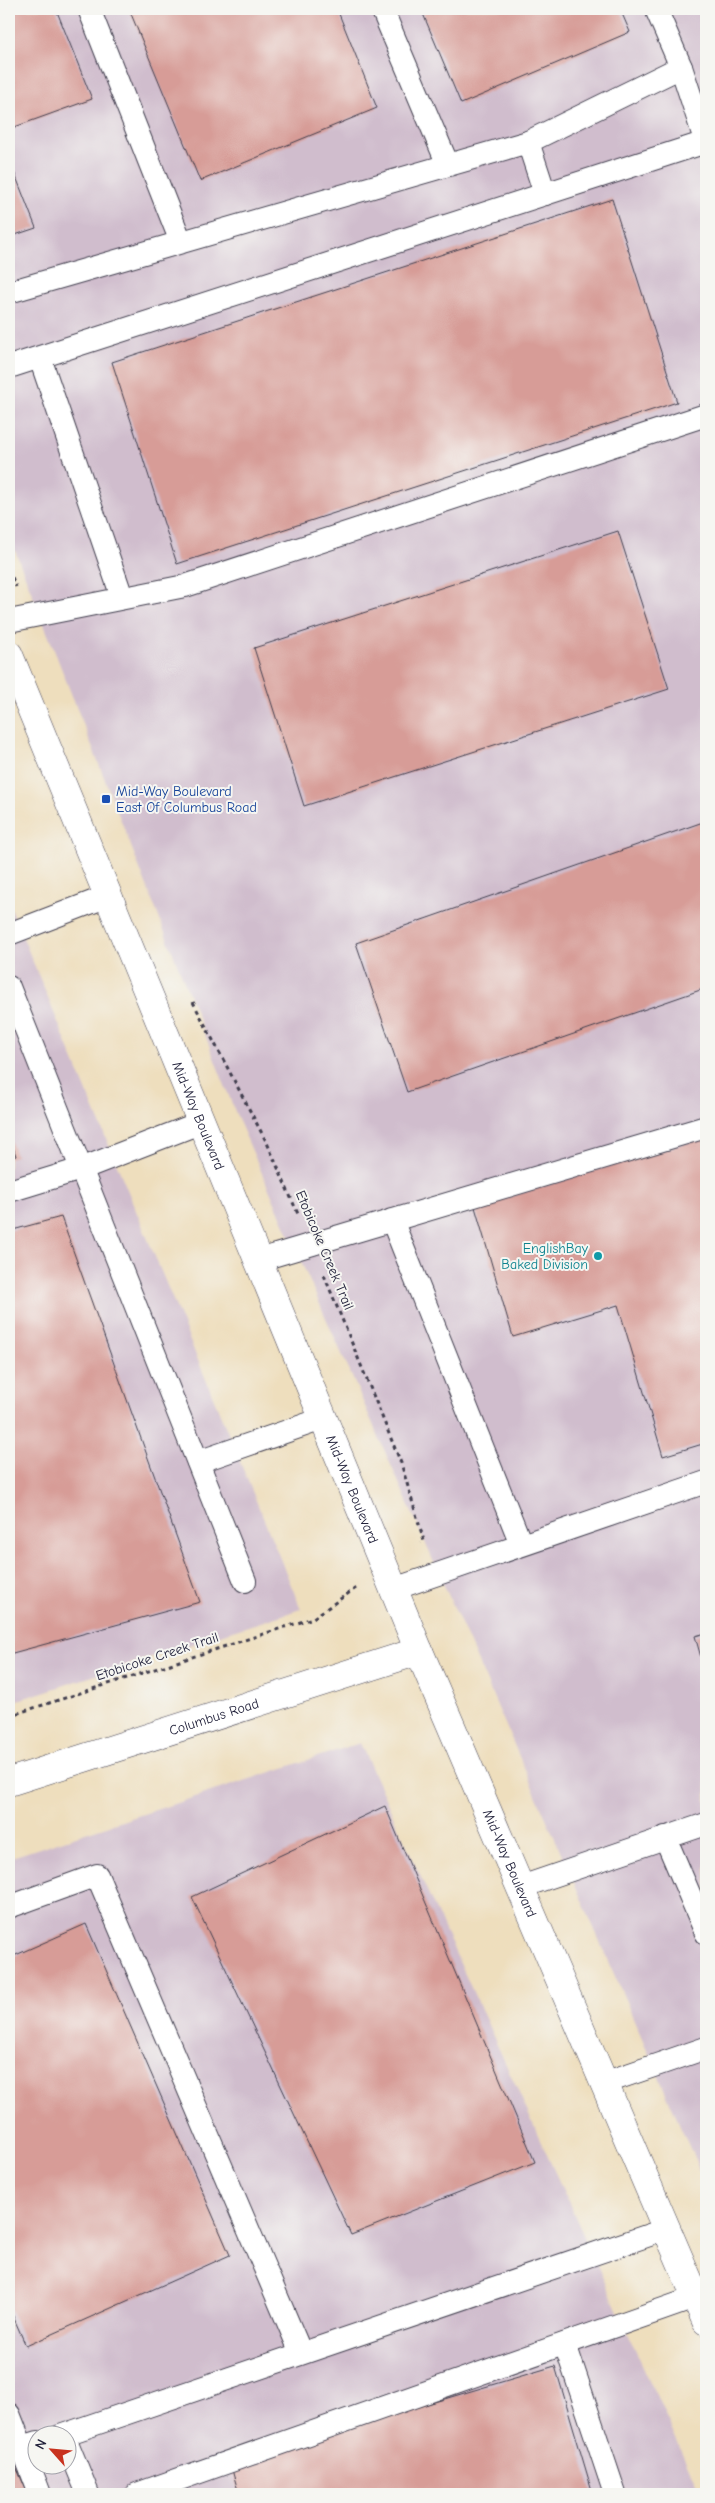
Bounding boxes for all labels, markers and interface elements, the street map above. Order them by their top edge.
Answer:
place label: Mid-Way Boulevard East Of Columbus Road [116,783,257,816]
marker: Mid-Way Boulevard East Of Columbus Road [100,793,112,805]
street label: Mid-Way Boulevard [168,1059,228,1172]
street label: Etobicoke Creek Trail [292,1188,357,1312]
place label: EnglishBay Baked Division [501,1240,589,1273]
marker: EnglishBay Baked Division [592,1250,604,1262]
street label: Mid-Way Boulevard [322,1433,382,1546]
street label: Etobicoke Creek Trail [94,1629,221,1684]
street label: Columbus Road [167,1695,261,1739]
street label: Mid-Way Boulevard [479,1807,540,1920]
north arrow [28,2426,78,2476]
text: N [31,2436,51,2452]

